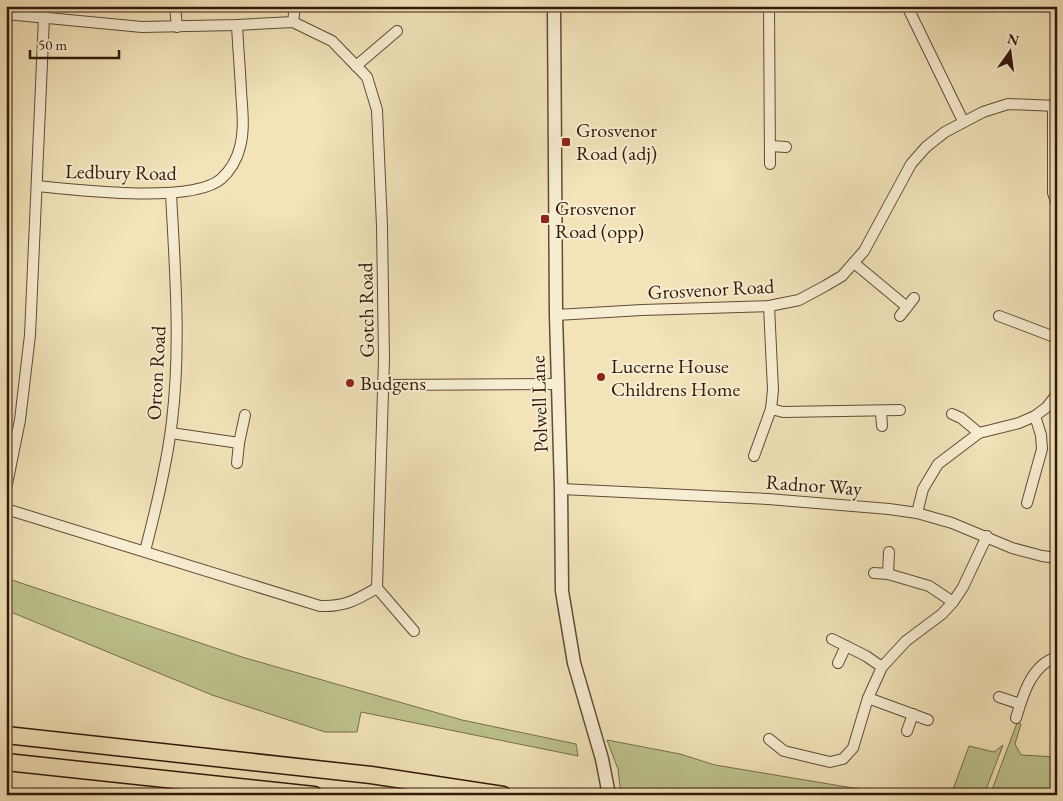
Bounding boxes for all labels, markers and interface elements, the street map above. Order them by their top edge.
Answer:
scale bar [30,28,119,60]
north arrow [986,28,1036,78]
text: N [1005,29,1021,50]
text: 50 m [38,35,67,54]
place label: Grosvenor Road (adj) [576,117,657,166]
marker: Grosvenor Road (adj) [560,136,572,148]
street label: Ledbury Road [65,158,178,186]
place label: Grosvenor Road (opp) [555,195,644,244]
marker: Grosvenor Road (opp) [539,213,551,225]
street label: Gotch Road [352,261,380,358]
street label: Grosvenor Road [647,273,776,305]
street label: Orton Road [141,324,172,421]
place label: Lucerne House Childrens Home [611,353,740,402]
street label: Polwell Lane [524,355,554,453]
place label: Budgens [360,370,426,396]
marker: Lucerne House Childrens Home [595,371,607,383]
marker: Budgens [344,377,356,389]
street label: Radnor Way [765,469,863,501]

